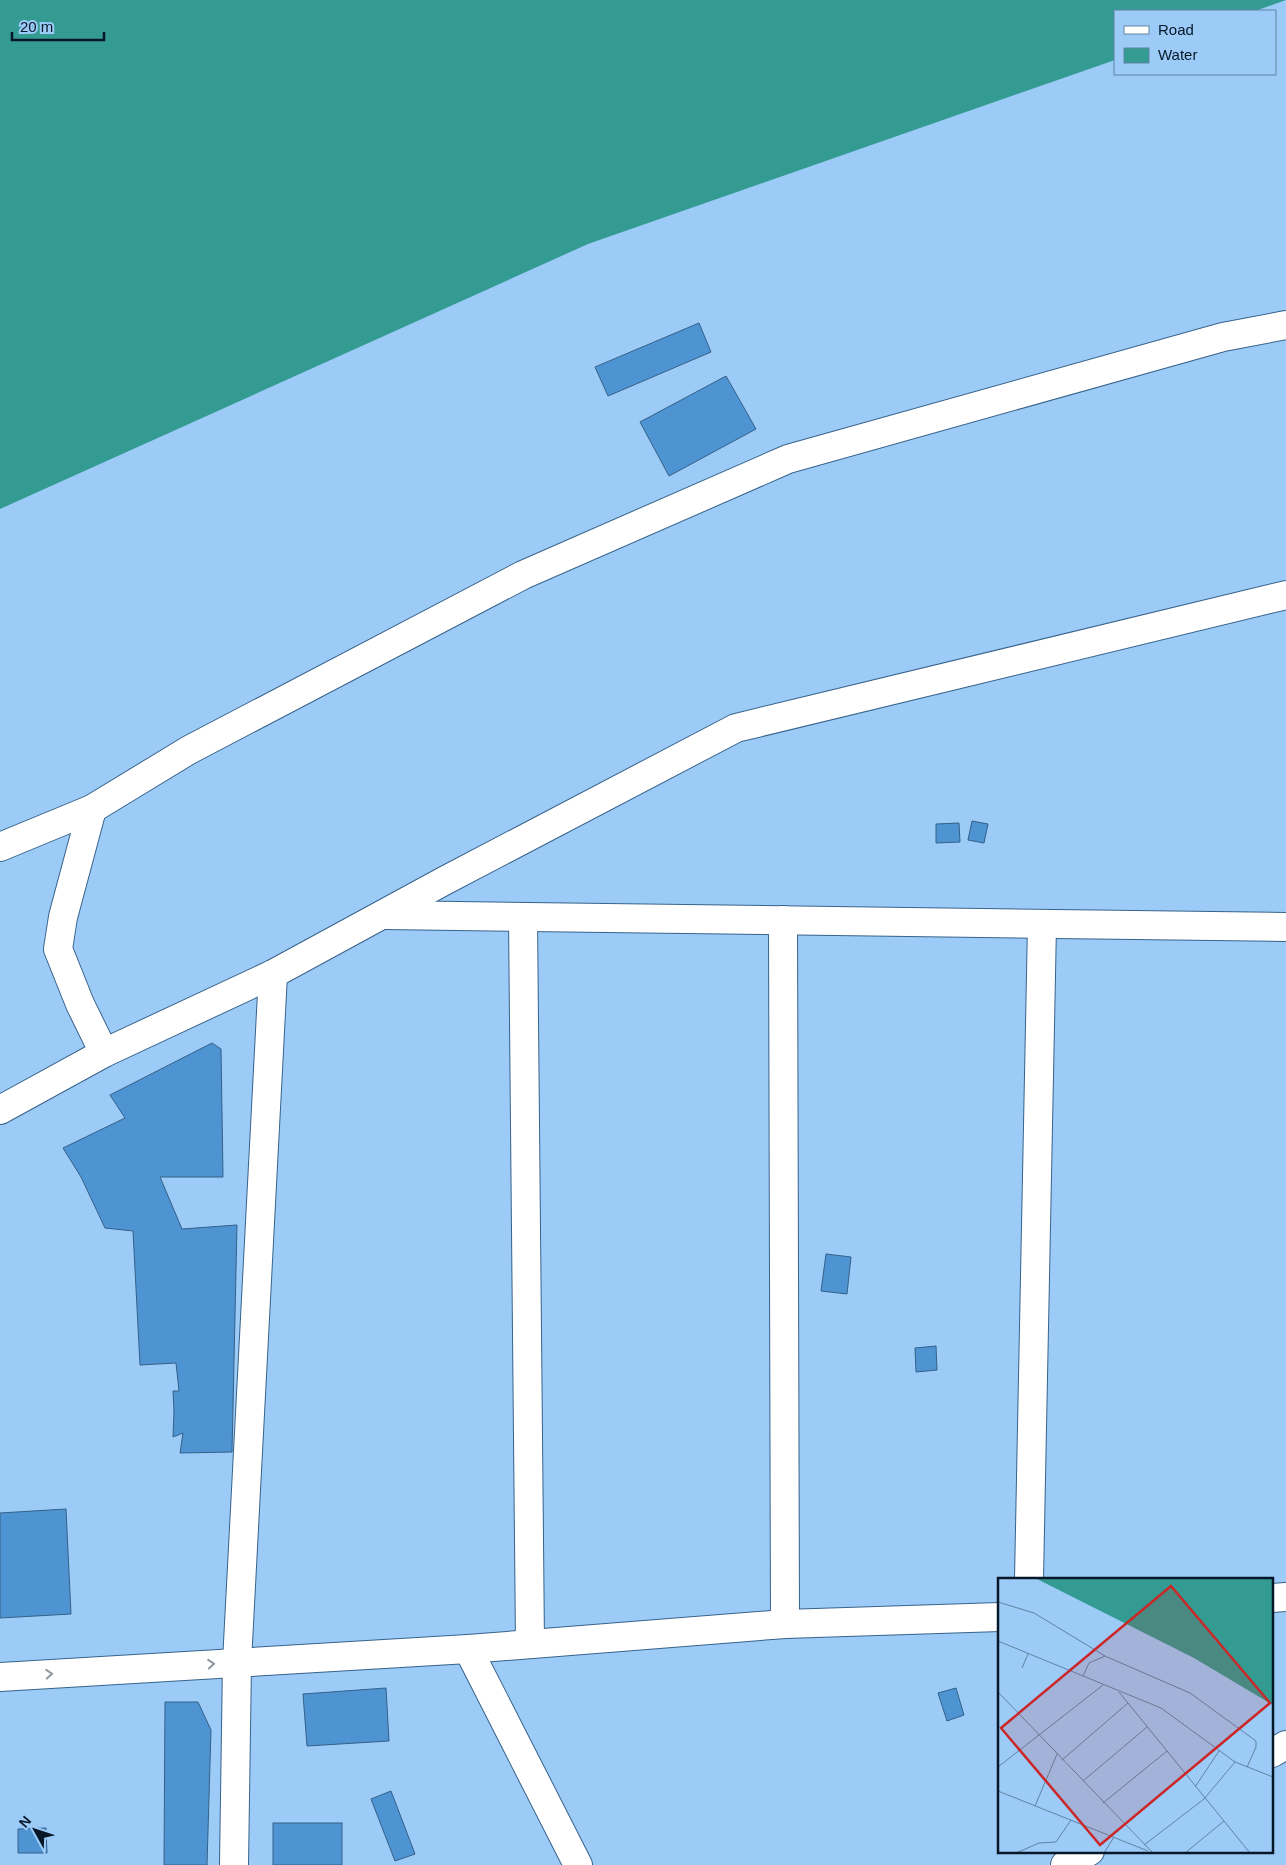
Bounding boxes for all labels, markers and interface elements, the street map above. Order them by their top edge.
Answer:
scale bar [12,10,105,42]
legend [1114,10,1276,75]
text: 20 m [20,18,53,35]
text: Road [1158,21,1194,38]
text: Water [1158,46,1197,63]
inset map [998,1578,1274,1852]
one-way arrow [207,1658,215,1669]
one-way arrow [45,1669,53,1680]
north arrow [10,1805,60,1855]
text: N [16,1813,34,1831]

